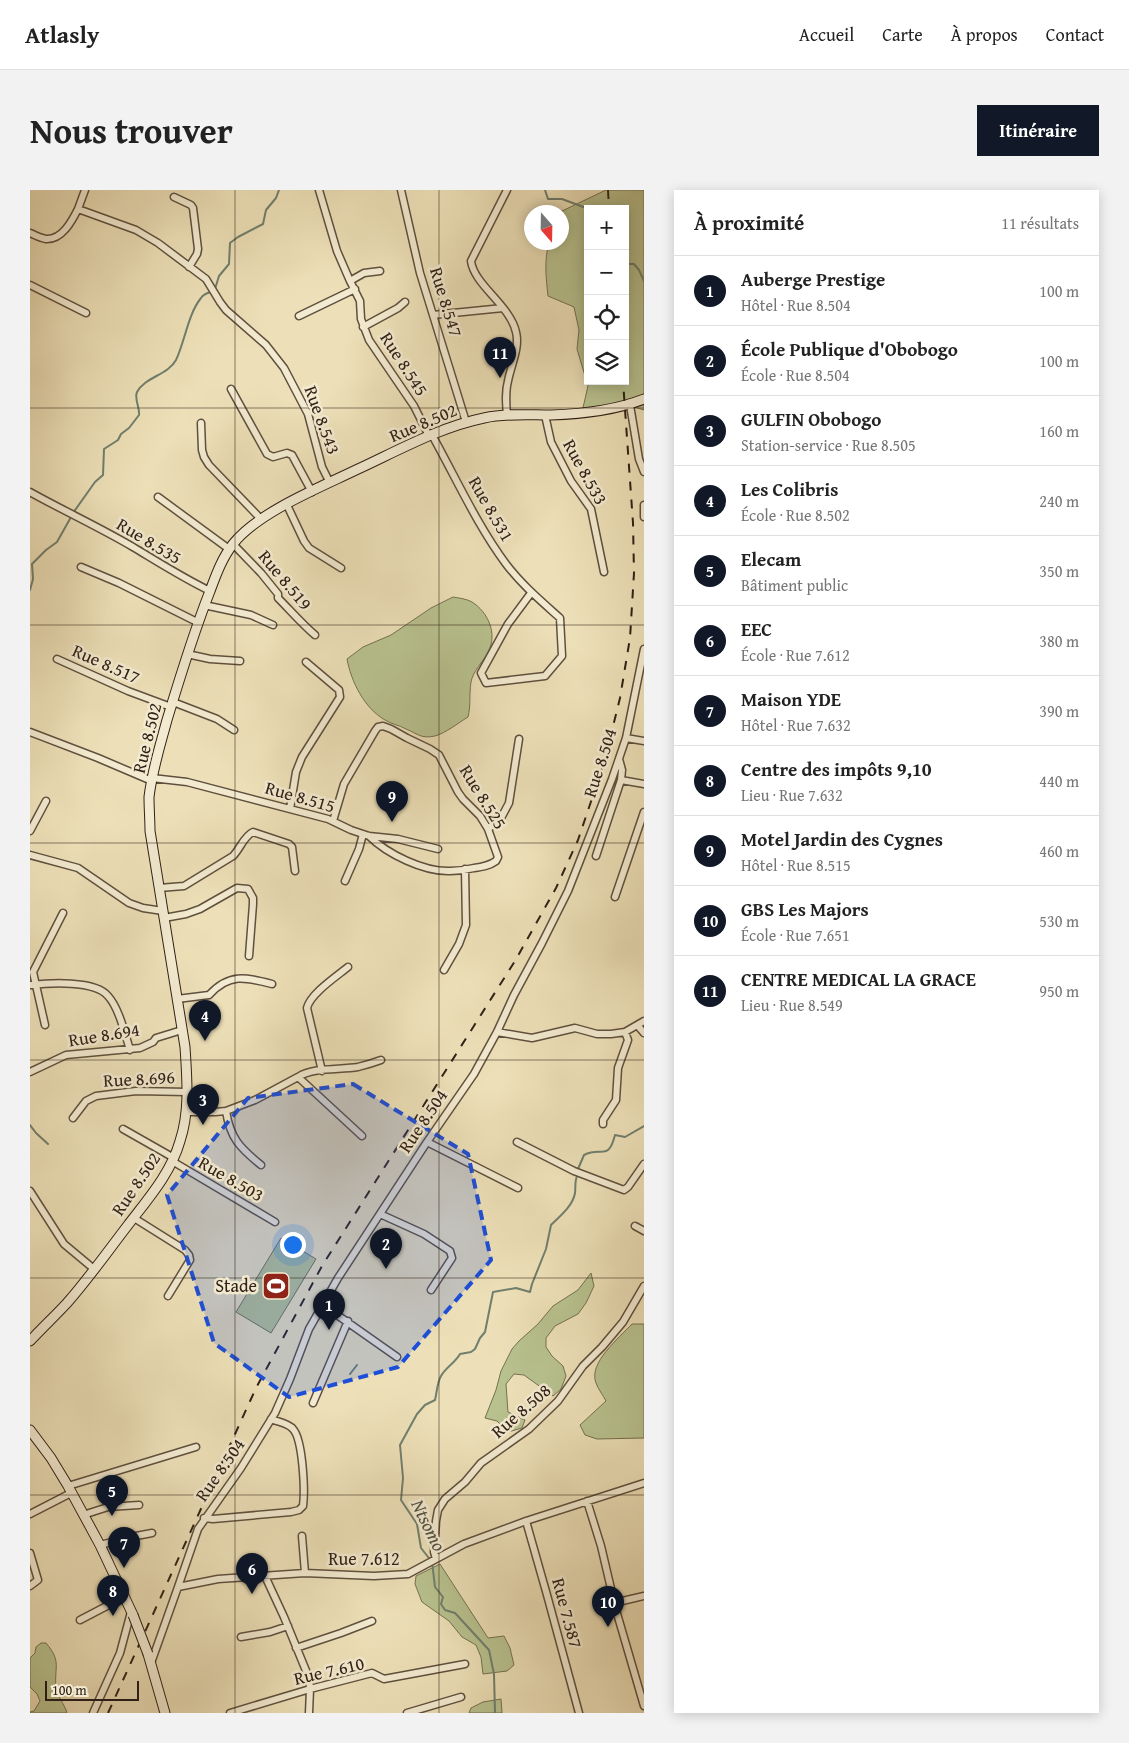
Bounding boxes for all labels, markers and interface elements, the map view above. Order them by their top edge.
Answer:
text: Atlasly [25,17,99,52]
text: Accueil [799,21,854,48]
text: Carte [882,21,923,48]
text: À propos [951,21,1018,48]
text: Contact [1046,21,1104,48]
text: Nous trouver [30,105,233,156]
button: Itinéraire [977,105,1099,156]
north arrow [524,205,569,250]
map controls [584,205,629,385]
button: + [584,205,629,250]
text: À proximité [694,207,804,238]
text: 11 résultats [1001,211,1079,235]
button: − [584,250,629,295]
street label: Rue 8.547 [423,264,470,340]
text: Auberge Prestige [741,265,885,293]
text: 1 [706,279,714,303]
text: 100 m [1039,279,1079,303]
text: Hôtel · Rue 8.504 [741,293,851,317]
button: locate [584,295,629,340]
street label: Rue 8.545 [374,326,435,401]
text: École Publique d'Obobogo [741,335,958,363]
pin: 11 [484,337,516,378]
button: layers [584,340,629,385]
text: 2 [706,349,714,373]
text: 100 m [1039,349,1079,373]
text: École · Rue 8.504 [741,363,850,387]
street label: Rue 8.543 [298,382,347,458]
street label: Rue 8.502 [385,396,461,449]
text: GULFIN Obobogo [741,405,881,433]
text: 3 [706,419,714,443]
text: 160 m [1039,419,1079,443]
text: Station-service · Rue 8.505 [741,433,916,457]
street label: Rue 8.533 [556,434,615,510]
street label: Rue 8.531 [462,471,521,546]
text: Les Colibris [741,475,838,503]
text: 4 [706,489,714,513]
text: 240 m [1039,489,1079,513]
text: École · Rue 8.502 [741,503,850,527]
street label: Rue 8.535 [112,511,187,571]
street label: Rue 8.519 [252,544,319,616]
text: Elecam [741,545,801,573]
text: 5 [706,559,714,583]
text: 350 m [1039,559,1079,583]
text: Bâtiment public [741,573,848,597]
text: EEC [741,615,772,643]
text: 6 [706,629,714,653]
text: 380 m [1039,629,1079,653]
street label: Rue 8.517 [68,637,144,690]
text: École · Rue 7.612 [741,643,850,667]
text: Maison YDE [741,685,841,713]
text: 7 [706,699,714,723]
text: 390 m [1039,699,1079,723]
street label: Rue 8.502 [125,700,168,776]
text: Hôtel · Rue 7.632 [741,713,851,737]
street label: Rue 8.504 [576,725,623,801]
text: Centre des impôts 9,10 [741,755,932,783]
street label: Rue 8.525 [453,759,514,834]
text: 8 [706,769,714,793]
text: 440 m [1039,769,1079,793]
street label: Rue 8.515 [262,774,338,819]
pin: 9 [376,781,408,822]
text: Lieu · Rue 7.632 [741,783,843,807]
text: Motel Jardin des Cygnes [741,825,943,853]
text: 9 [706,839,714,863]
text: 460 m [1039,839,1079,863]
text: Hôtel · Rue 8.515 [741,853,851,877]
text: GBS Les Majors [741,895,869,923]
text: 10 [702,909,718,933]
text: 530 m [1039,909,1079,933]
text: École · Rue 7.651 [741,923,850,947]
text: CENTRE MEDICAL LA GRACE [741,965,976,993]
text: 11 [702,979,718,1003]
text: 950 m [1039,979,1079,1003]
text: Lieu · Rue 8.549 [741,993,843,1017]
pin: 4 [189,1000,221,1041]
street label: Rue 8.694 [66,1016,141,1053]
street label: Rue 8.696 [103,1063,175,1094]
pin: 3 [187,1084,219,1125]
street label: Rue 8.504 [391,1084,454,1158]
street label: Rue 8.502 [104,1147,167,1221]
street label: Rue 8.503 [194,1149,269,1208]
pin: 2 [370,1228,402,1269]
your location [280,1232,306,1258]
sports icon: Stade [261,1271,291,1301]
place label: Stade [215,1272,257,1299]
pin: 1 [313,1289,345,1330]
street label: Rue 8.508 [485,1377,557,1444]
street label: Rue 8.504 [188,1433,251,1507]
pin: 5 [96,1475,128,1516]
water label: Ntsomo [404,1493,454,1556]
pin: 7 [108,1527,140,1568]
street label: Rue 7.612 [328,1545,400,1572]
pin: 6 [236,1553,268,1594]
pin: 8 [97,1575,129,1616]
street label: Rue 7.587 [545,1575,590,1651]
pin: 10 [592,1586,624,1627]
street label: Rue 7.610 [291,1649,367,1692]
scale bar [45,1678,139,1701]
text: 100 m [52,1680,87,1700]

